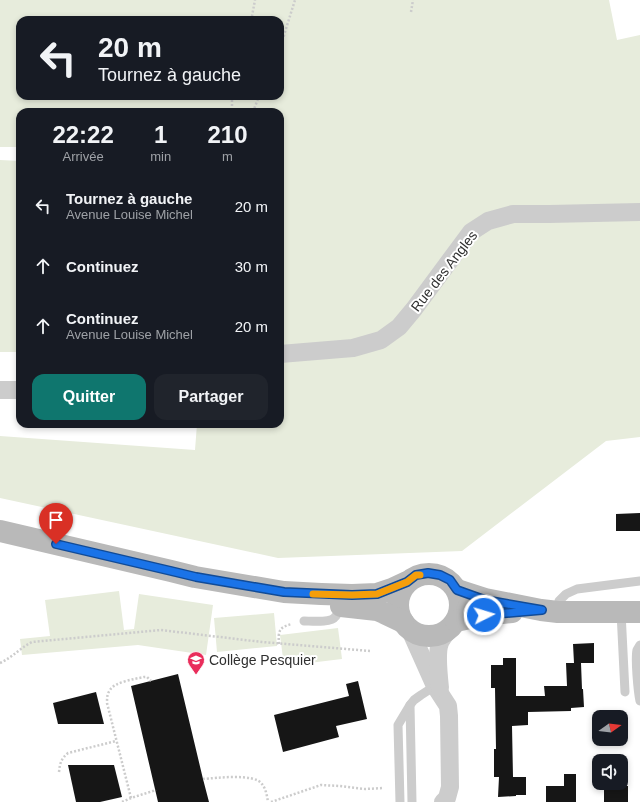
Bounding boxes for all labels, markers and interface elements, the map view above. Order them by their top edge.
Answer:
icon: left [32,32,84,84]
text: 20 m [98,32,162,63]
text: Tournez à gauche [98,65,241,85]
text: 22:22 [52,121,114,148]
text: 1 [154,121,167,148]
text: 210 [208,121,248,148]
text: Arrivée [62,149,104,164]
text: min [150,149,171,164]
text: m [222,149,233,164]
text: Tournez à gauche [66,190,192,207]
icon: left [32,195,54,217]
text: 20 m [235,198,268,215]
text: Avenue Louise Michel [66,207,193,222]
street label: Rue des Angles [408,227,480,315]
icon: ahead [32,255,54,277]
text: Continuez [66,258,139,275]
text: 30 m [235,258,268,275]
text: Continuez [66,310,139,327]
icon: ahead [32,315,54,337]
text: 20 m [235,318,268,335]
text: Avenue Louise Michel [66,327,193,342]
button: Quitter [32,374,146,420]
button: Partager [154,374,268,420]
pin [39,503,73,544]
icon: arrive [45,509,67,531]
position arrow [463,594,505,636]
school or university icon: Collège Pesquier [186,650,206,675]
place label: Collège Pesquier [209,652,316,668]
north arrow [592,710,628,746]
map controls [592,710,628,790]
button: sound [592,754,628,790]

